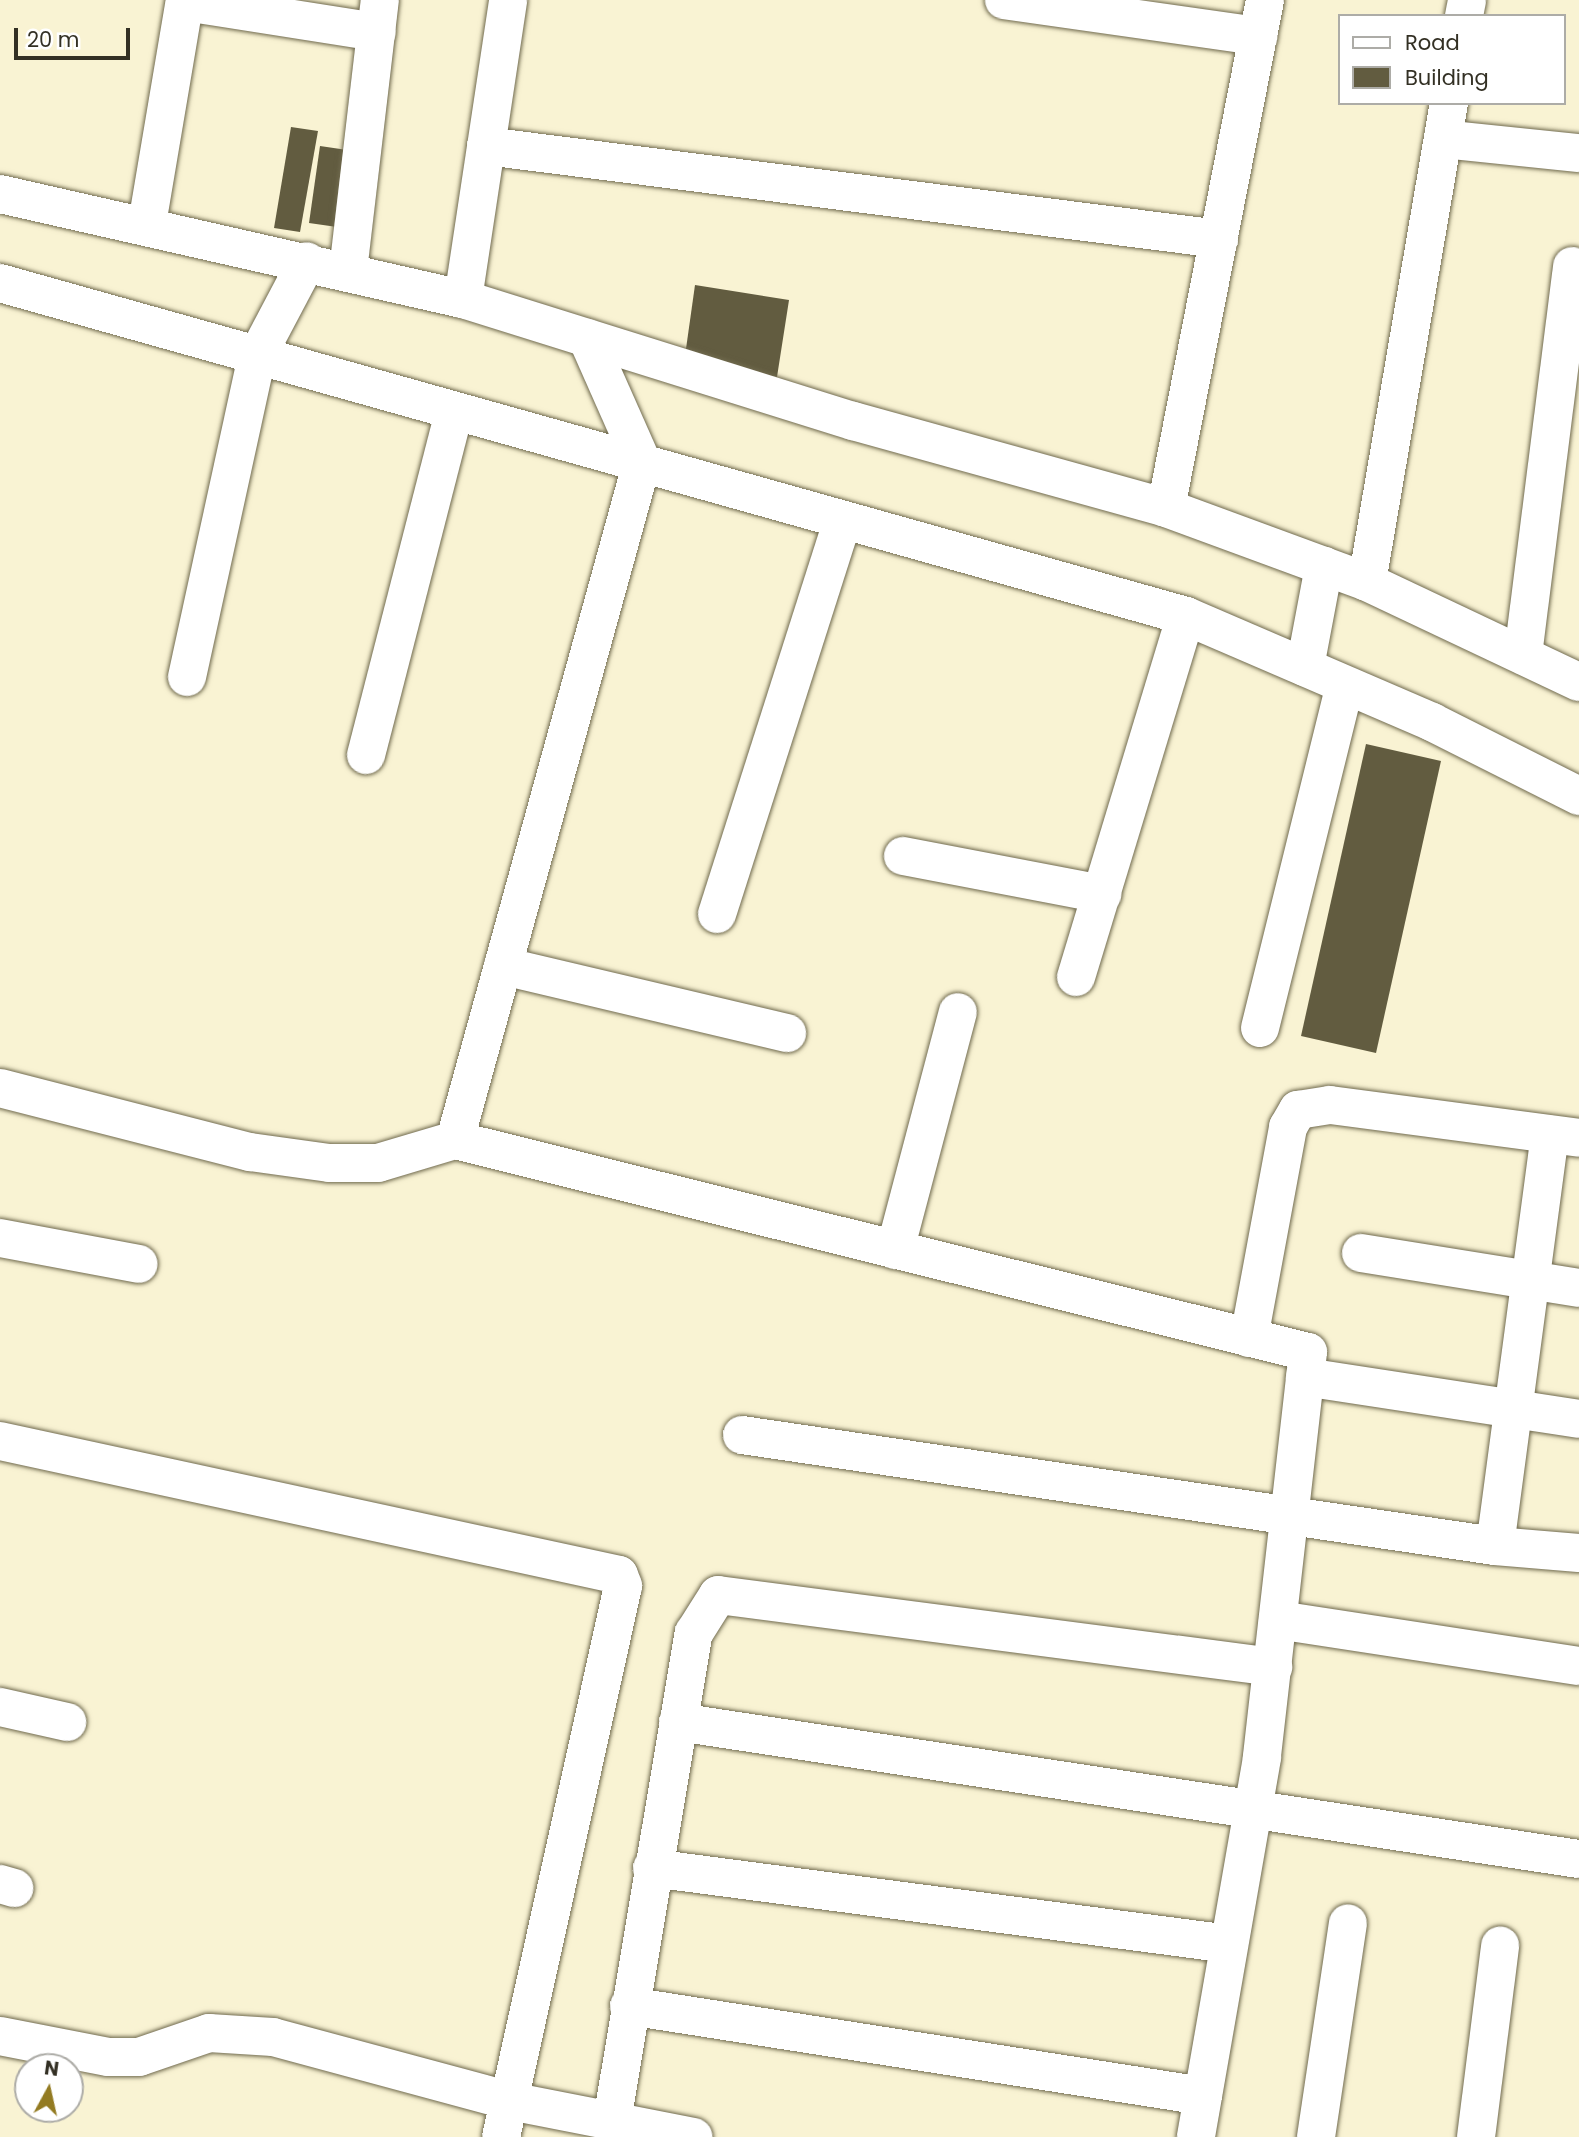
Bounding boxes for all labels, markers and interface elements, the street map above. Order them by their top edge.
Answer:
scale bar [18,14,133,58]
legend [1338,14,1565,105]
text: 20 m [27,25,80,54]
text: Road [1405,28,1460,57]
text: Building [1405,63,1489,92]
north arrow [14,2053,84,2123]
text: N [43,2054,61,2083]

